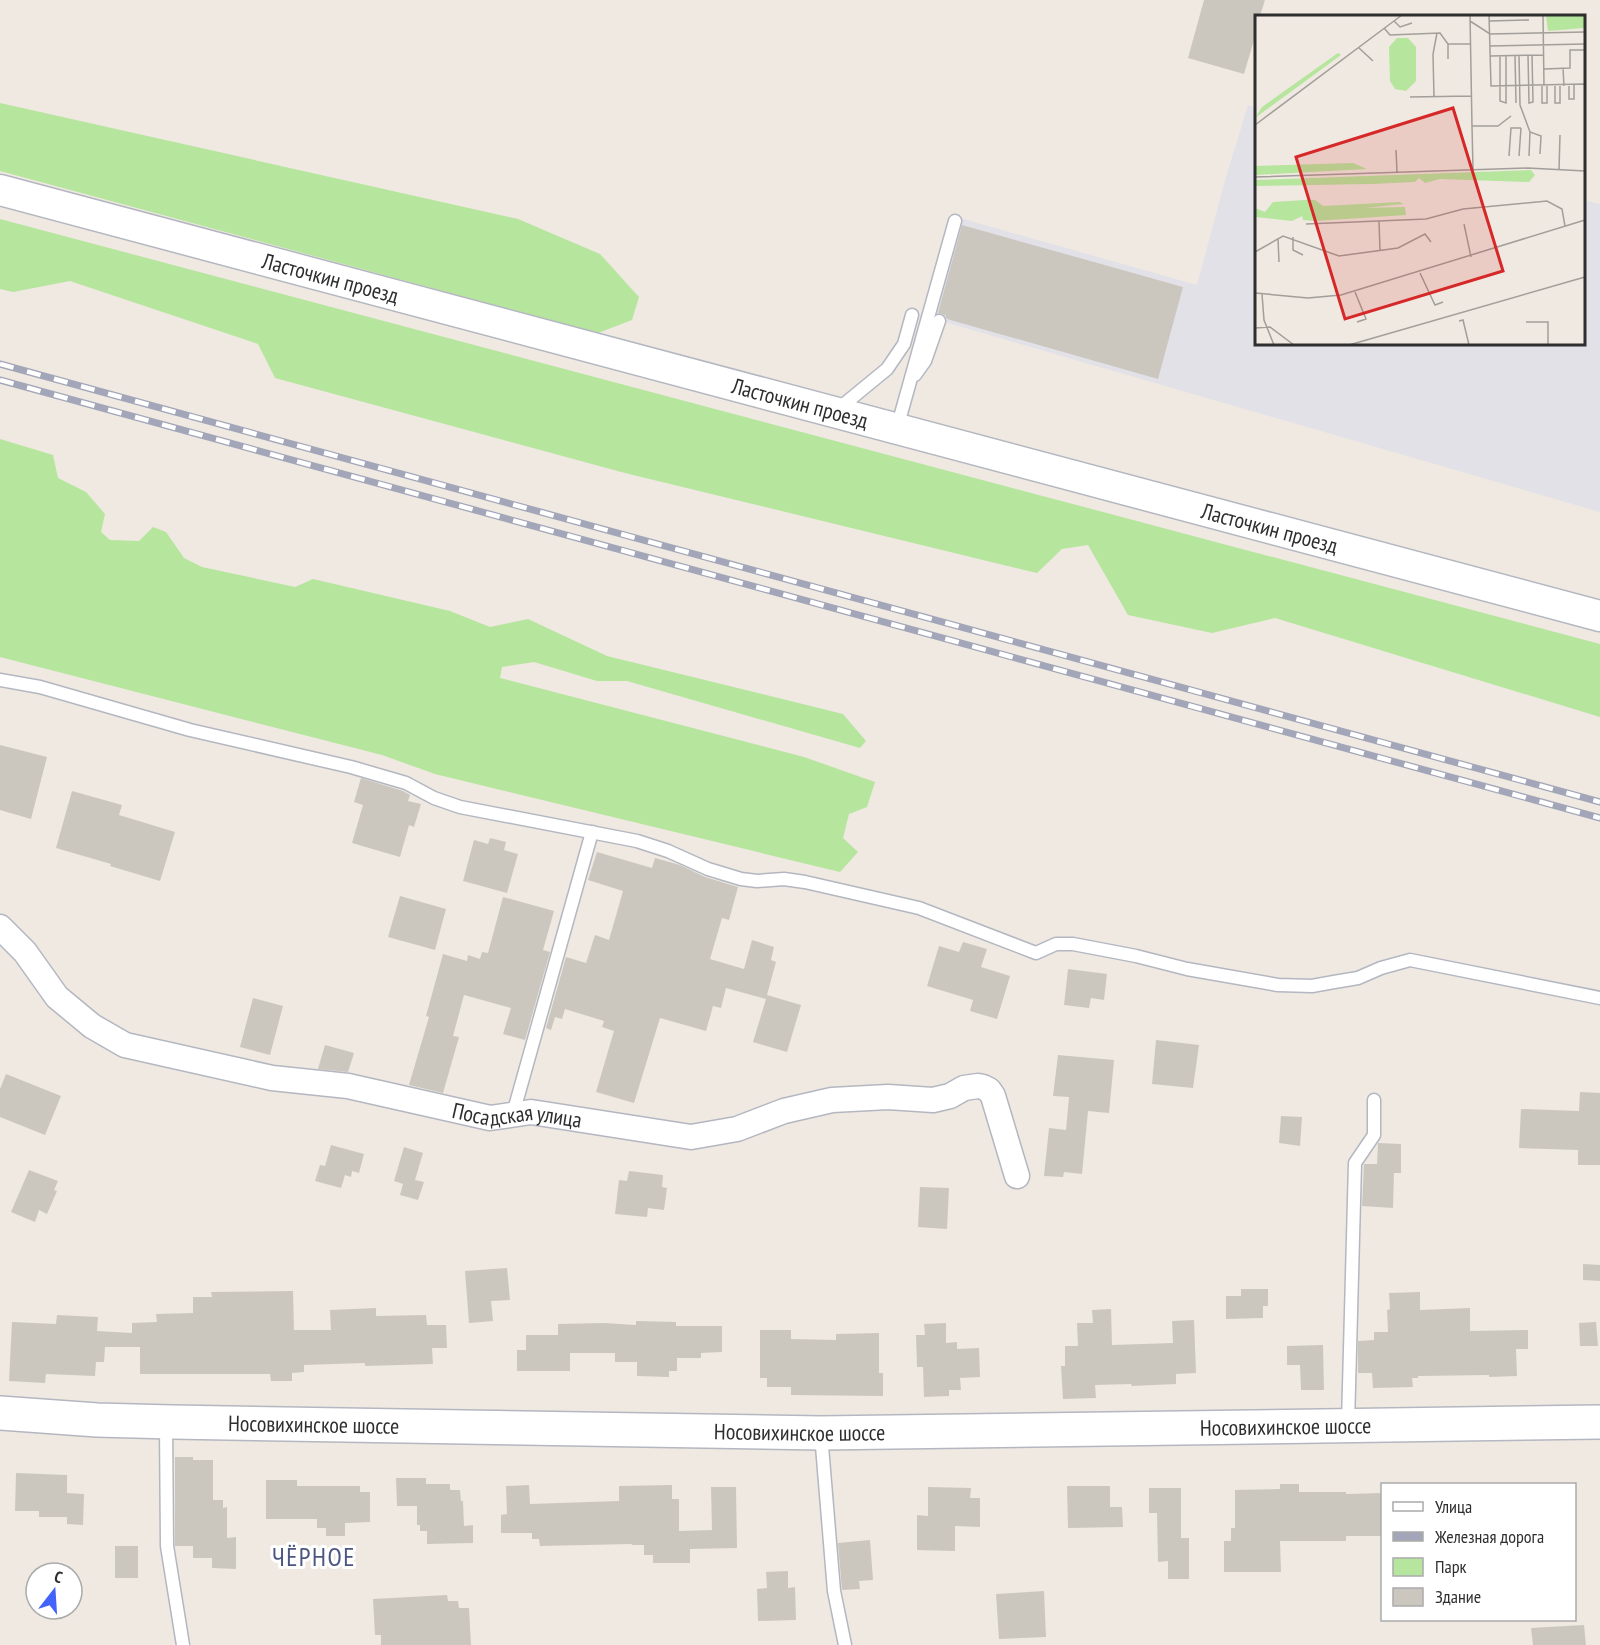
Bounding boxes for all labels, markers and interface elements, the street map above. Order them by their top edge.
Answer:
inset map [1255,15,1585,345]
street label: Ласточкин проезд [258,246,402,310]
street label: Ласточкин проезд [728,371,872,435]
street label: Ласточкин проезд [1198,496,1341,560]
street label: Посадская улица [450,1096,584,1134]
street label: Носовихинское шоссе [228,1409,400,1440]
street label: Носовихинское шоссе [1200,1411,1371,1442]
street label: Носовихинское шоссе [714,1417,885,1447]
legend [1381,1483,1576,1621]
text: Улица [1435,1495,1472,1518]
text: Железная дорога [1434,1525,1544,1548]
district label: ЧЁРНОЕ [272,1540,356,1573]
text: Парк [1435,1555,1466,1578]
north arrow [24,1561,84,1621]
text: С [52,1566,65,1587]
text: Здание [1435,1585,1481,1608]

